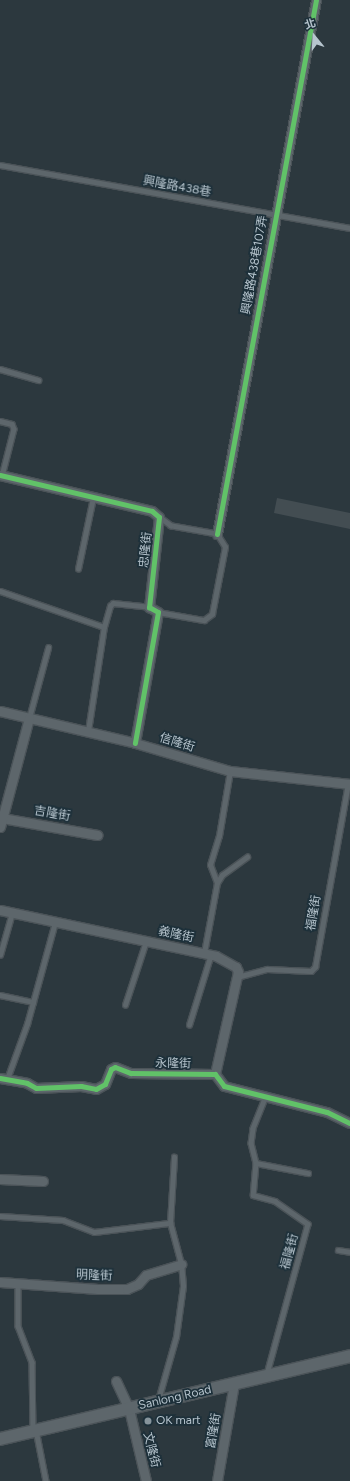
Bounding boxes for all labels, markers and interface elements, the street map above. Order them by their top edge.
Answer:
north arrow [294,16,334,56]
text: 北 [303,16,317,32]
street label: 興隆路438巷 [142,174,212,200]
street label: 興隆路438巷107弄 [239,214,271,316]
street label: 忠隆街 [137,531,155,569]
street label: 信隆街 [158,731,196,755]
street label: 吉隆街 [33,804,71,824]
street label: 福隆街 [304,894,324,932]
street label: 義隆街 [157,924,195,946]
street label: 永隆街 [155,1056,191,1072]
street label: 福隆街 [278,1233,302,1271]
street label: 明隆街 [76,1268,112,1284]
street label: Sanlong Road [137,1383,213,1413]
street label: 富隆街 [204,1412,224,1450]
place label: OK mart [156,1414,201,1428]
marker: OK mart [143,1416,153,1426]
street label: 文隆街 [140,1431,162,1469]

